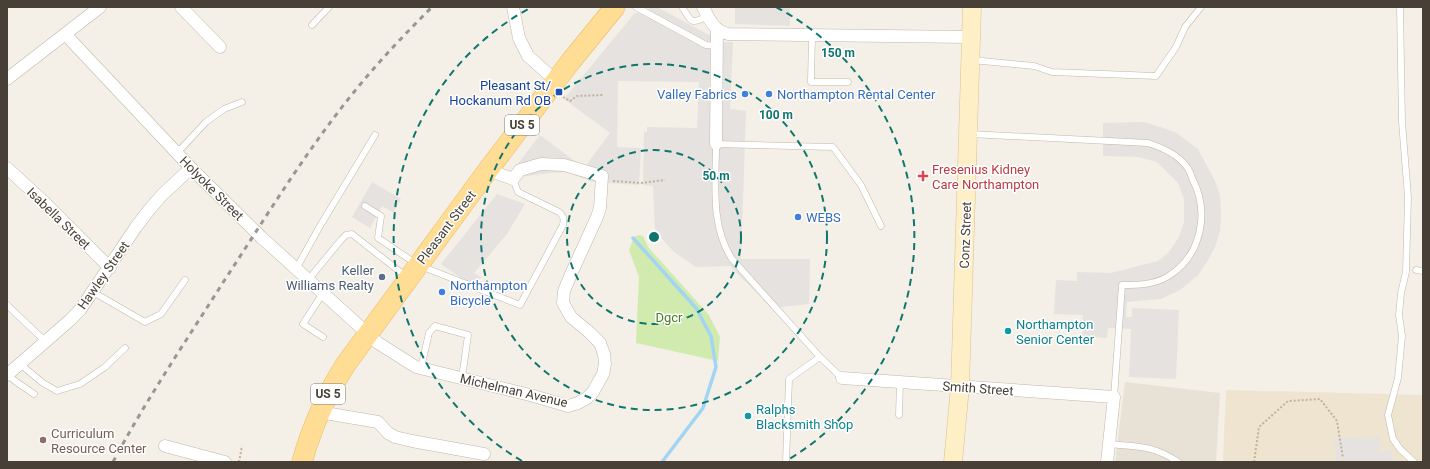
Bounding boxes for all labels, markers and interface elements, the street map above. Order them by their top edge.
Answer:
text: 150 m [821,46,855,60]
place label: Pleasant St/ Hockanum Rd OB [449,78,551,108]
marker: Pleasant St/ Hockanum Rd OB [554,87,564,97]
place label: Valley Fabrics [657,87,737,102]
place label: Northampton Rental Center [777,87,936,102]
marker: Valley Fabrics [740,89,750,99]
marker: Northampton Rental Center [764,89,774,99]
text: 100 m [759,108,793,122]
road number: US 5 [505,115,539,135]
street label: Holyoke Street [177,153,247,223]
place label: Fresenius Kidney Care Northampton [932,162,1039,192]
text: 50 m [702,169,730,183]
marker: Fresenius Kidney Care Northampton [917,170,929,182]
street label: Isabella Street [24,184,94,252]
street label: Pleasant Street [414,188,479,267]
street label: Conz Street [957,201,974,269]
place label: WEBS [806,210,841,225]
marker: WEBS [793,212,803,222]
centre of rings [647,230,661,244]
street label: Hawley Street [74,238,132,312]
place label: Keller Williams Realty [286,263,375,293]
marker: Keller Williams Realty [377,272,387,282]
place label: Northampton Bicycle [450,278,527,308]
marker: Northampton Bicycle [437,287,447,297]
park label: Dgcr [655,310,683,325]
place label: Northampton Senior Center [1016,317,1095,347]
marker: Northampton Senior Center [1003,326,1013,336]
street label: Michelman Avenue [459,371,569,410]
street label: Smith Street [942,379,1014,398]
road number: US 5 [311,384,345,404]
place label: Ralphs Blacksmith Shop [756,402,853,432]
marker: Ralphs Blacksmith Shop [743,411,753,421]
place label: Curriculum Resource Center [51,426,147,456]
marker: Curriculum Resource Center [38,435,48,445]

